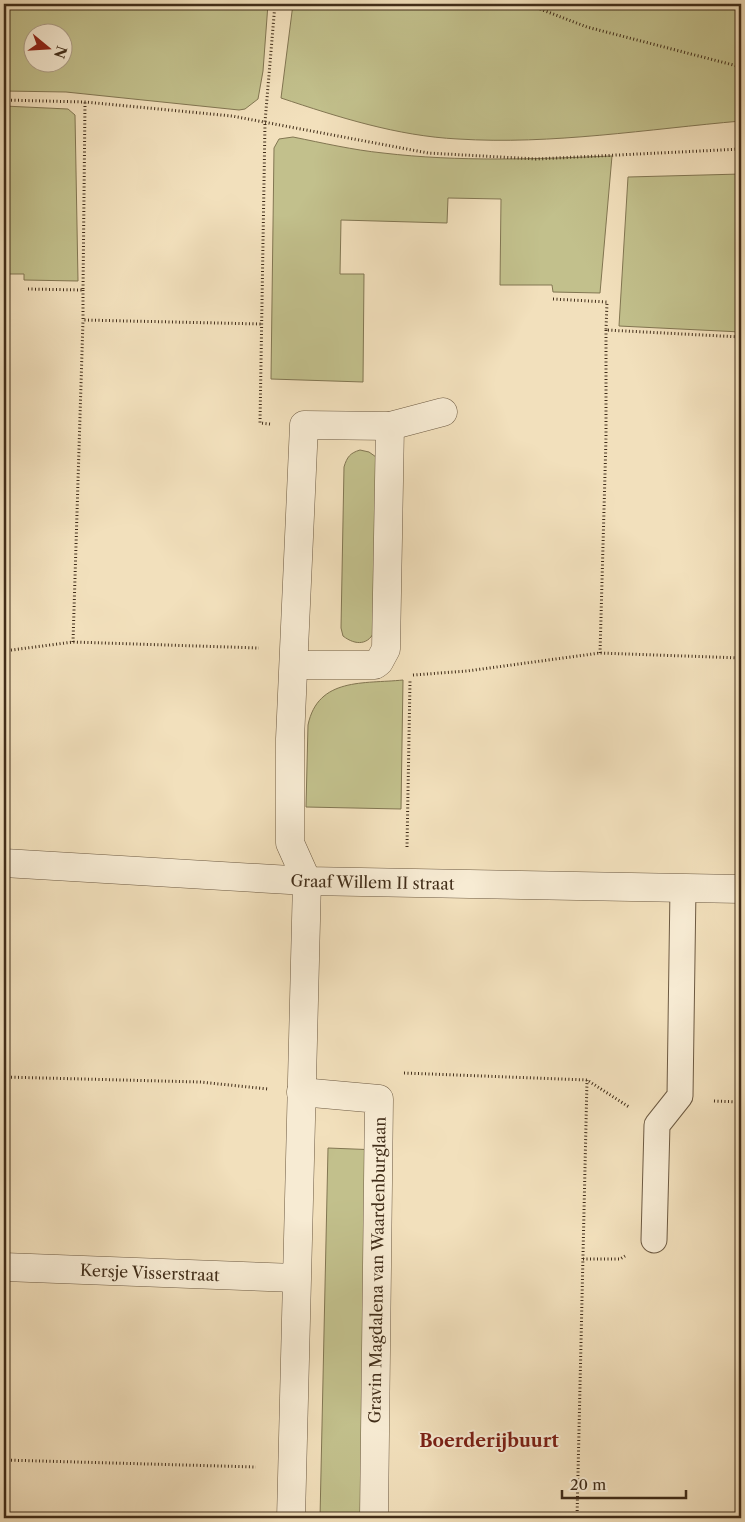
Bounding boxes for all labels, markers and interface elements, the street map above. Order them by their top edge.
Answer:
north arrow [22,22,72,72]
text: N [50,43,71,61]
street label: Graaf Willem II straat [290,870,455,894]
street label: Gravin Magdalena van Waardenburglaan [364,1116,390,1424]
street label: Kersje Visserstraat [80,1260,220,1285]
district label: Boerderijbuurt [419,1430,560,1452]
scale bar [562,1467,686,1499]
text: 20 m [570,1475,606,1494]

